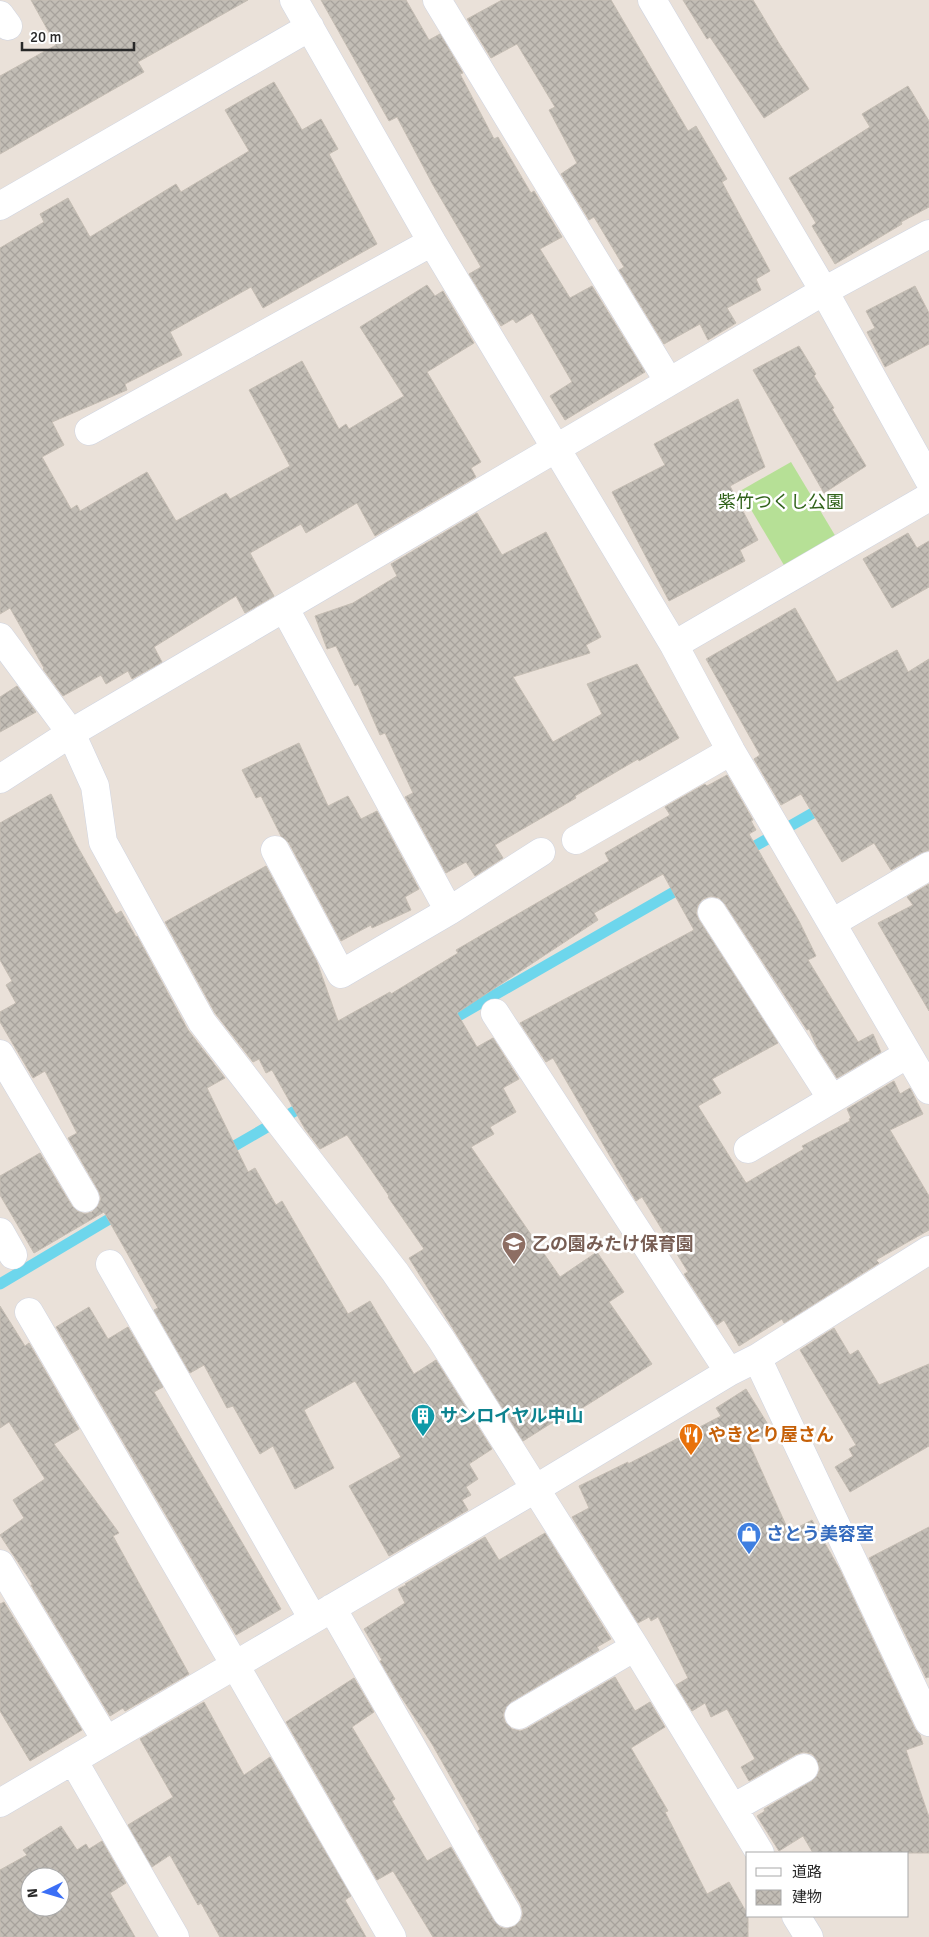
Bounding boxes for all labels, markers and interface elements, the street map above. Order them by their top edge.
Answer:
scale bar [22,20,135,52]
text: 20 m [30,28,61,46]
park label: 紫竹つくし公園 [718,491,844,513]
school or university icon: 乙の園みたけ保育園 [501,1231,527,1265]
place label: 乙の園みたけ保育園 [532,1233,694,1255]
building icon: サンロイヤル中山 [410,1403,436,1437]
place label: サンロイヤル中山 [440,1405,583,1427]
restaurant icon: やきとり屋さん [678,1422,704,1456]
place label: やきとり屋さん [708,1424,834,1446]
shop icon: さとう美容室 [736,1521,762,1555]
place label: さとう美容室 [766,1523,874,1545]
legend [746,1852,909,1917]
text: 道路 [792,1863,822,1881]
north arrow [20,1867,70,1917]
text: N [24,1887,41,1899]
text: 建物 [792,1888,822,1906]

